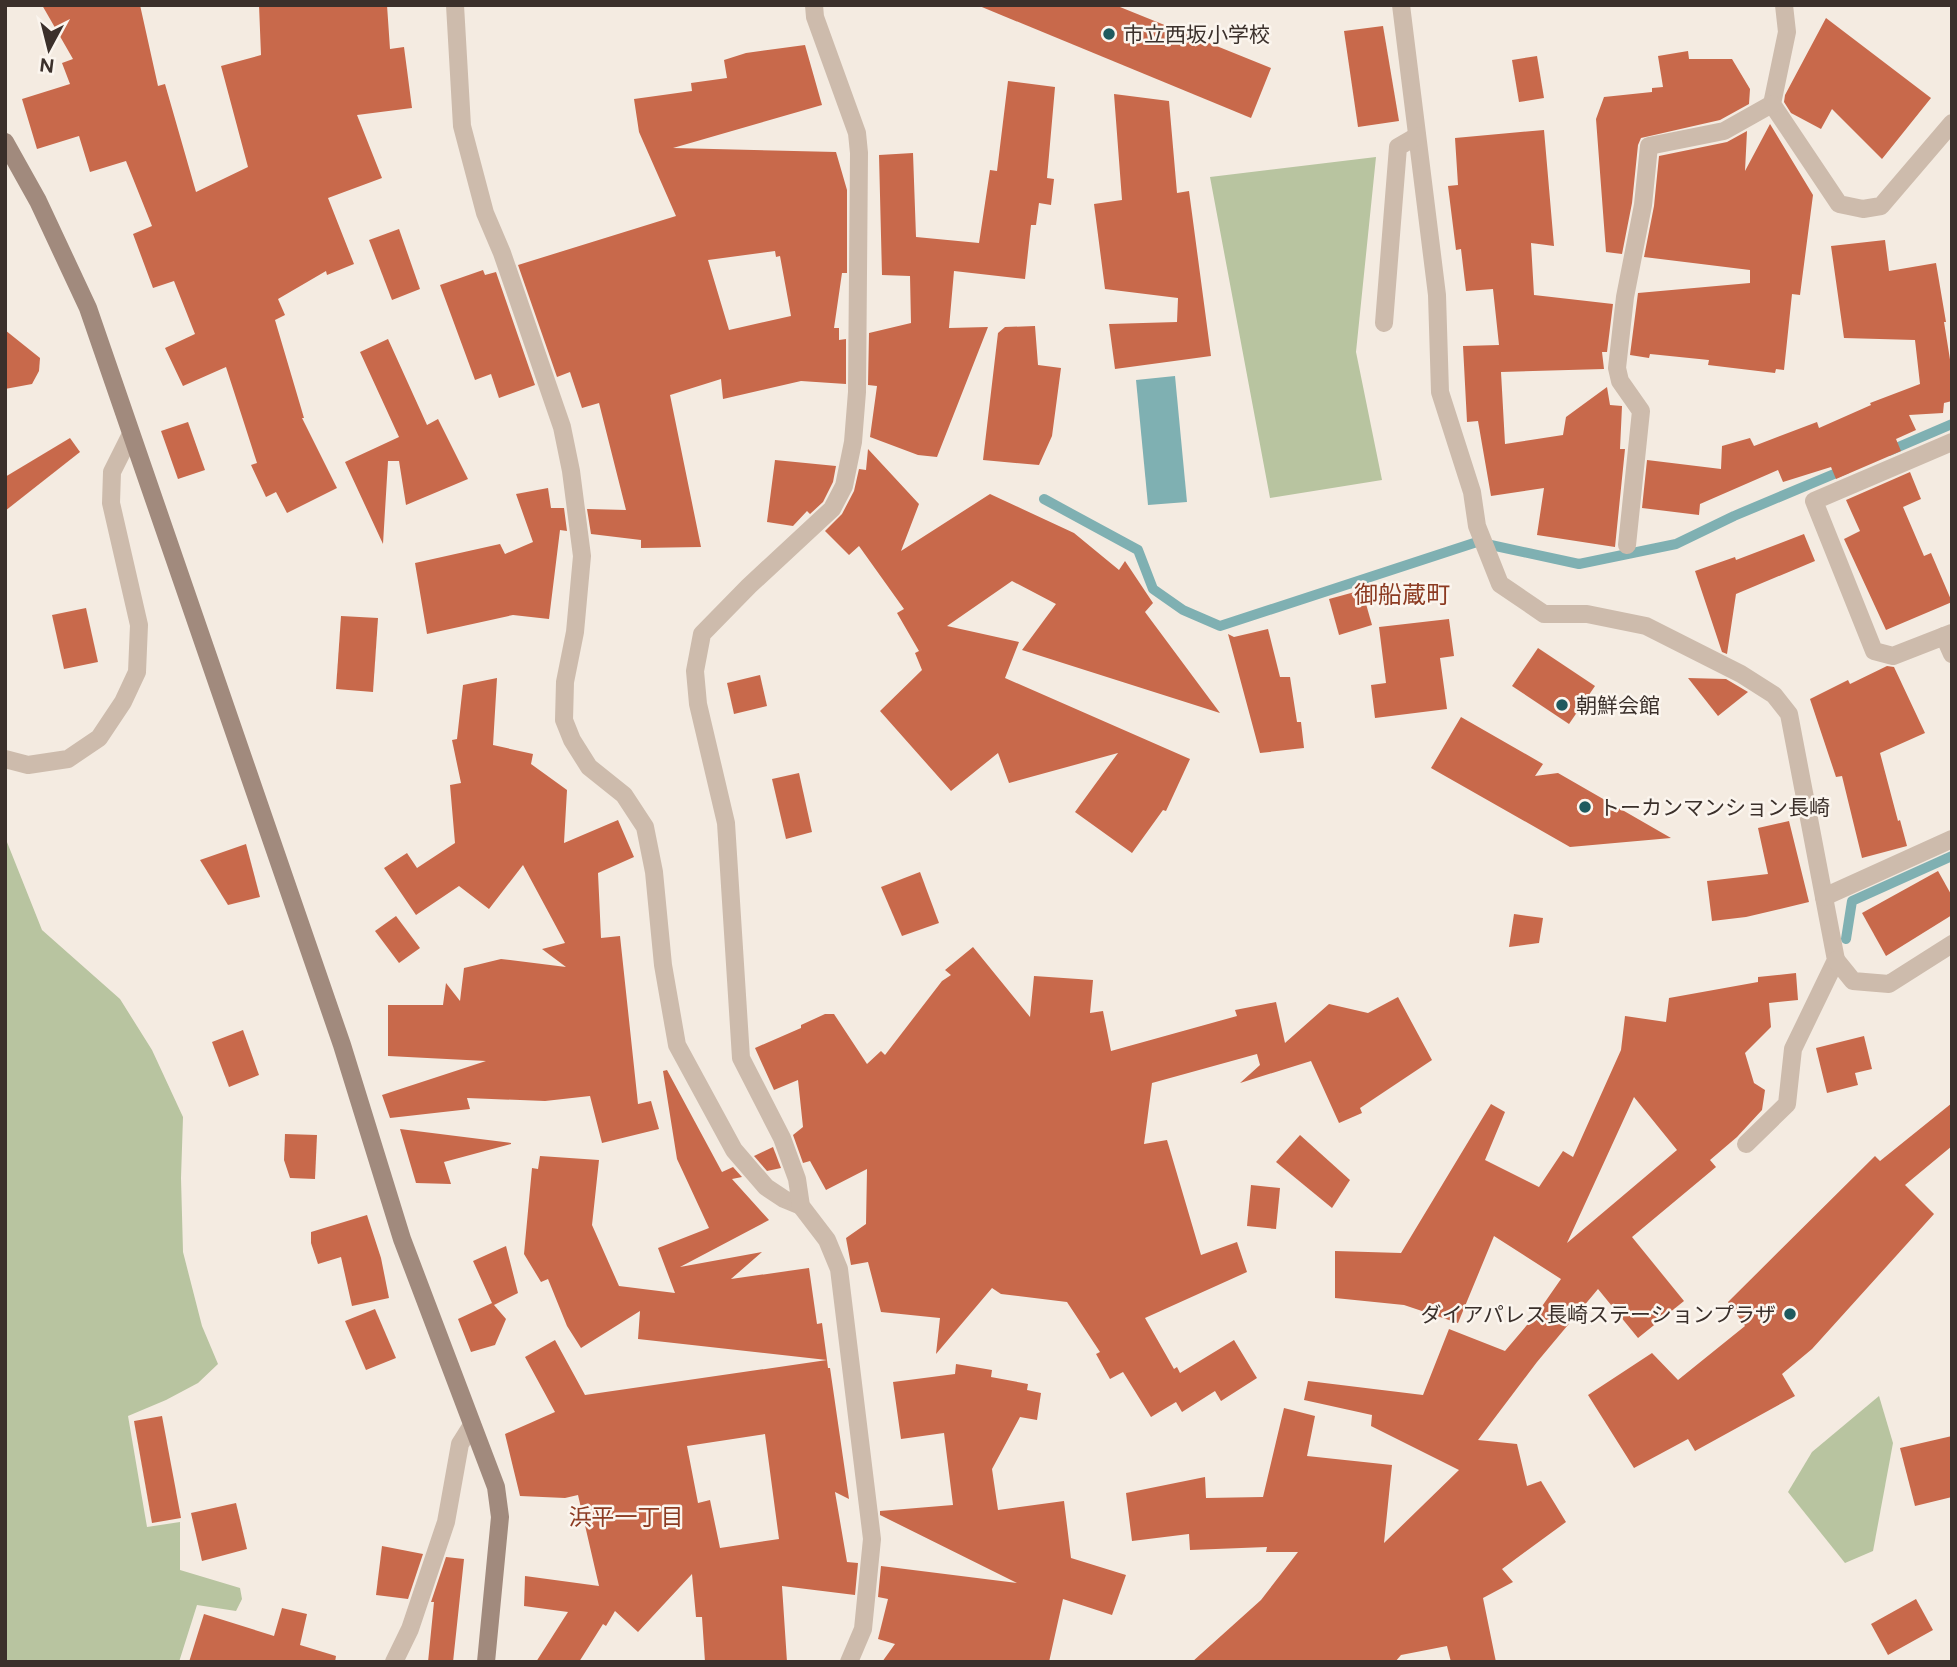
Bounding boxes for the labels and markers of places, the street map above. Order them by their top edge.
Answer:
place label: 市立西坂小学校 [1123,22,1270,47]
marker: 市立西坂小学校 [1101,26,1117,42]
place label: 朝鮮会館 [1576,693,1660,718]
marker: 朝鮮会館 [1554,697,1570,713]
place label: トーカンマンション長崎 [1599,795,1830,820]
marker: トーカンマンション長崎 [1577,799,1593,815]
place label: ダイアパレス長崎ステーションプラザ [1420,1302,1776,1327]
marker: ダイアパレス長崎ステーションプラザ [1782,1306,1798,1322]

